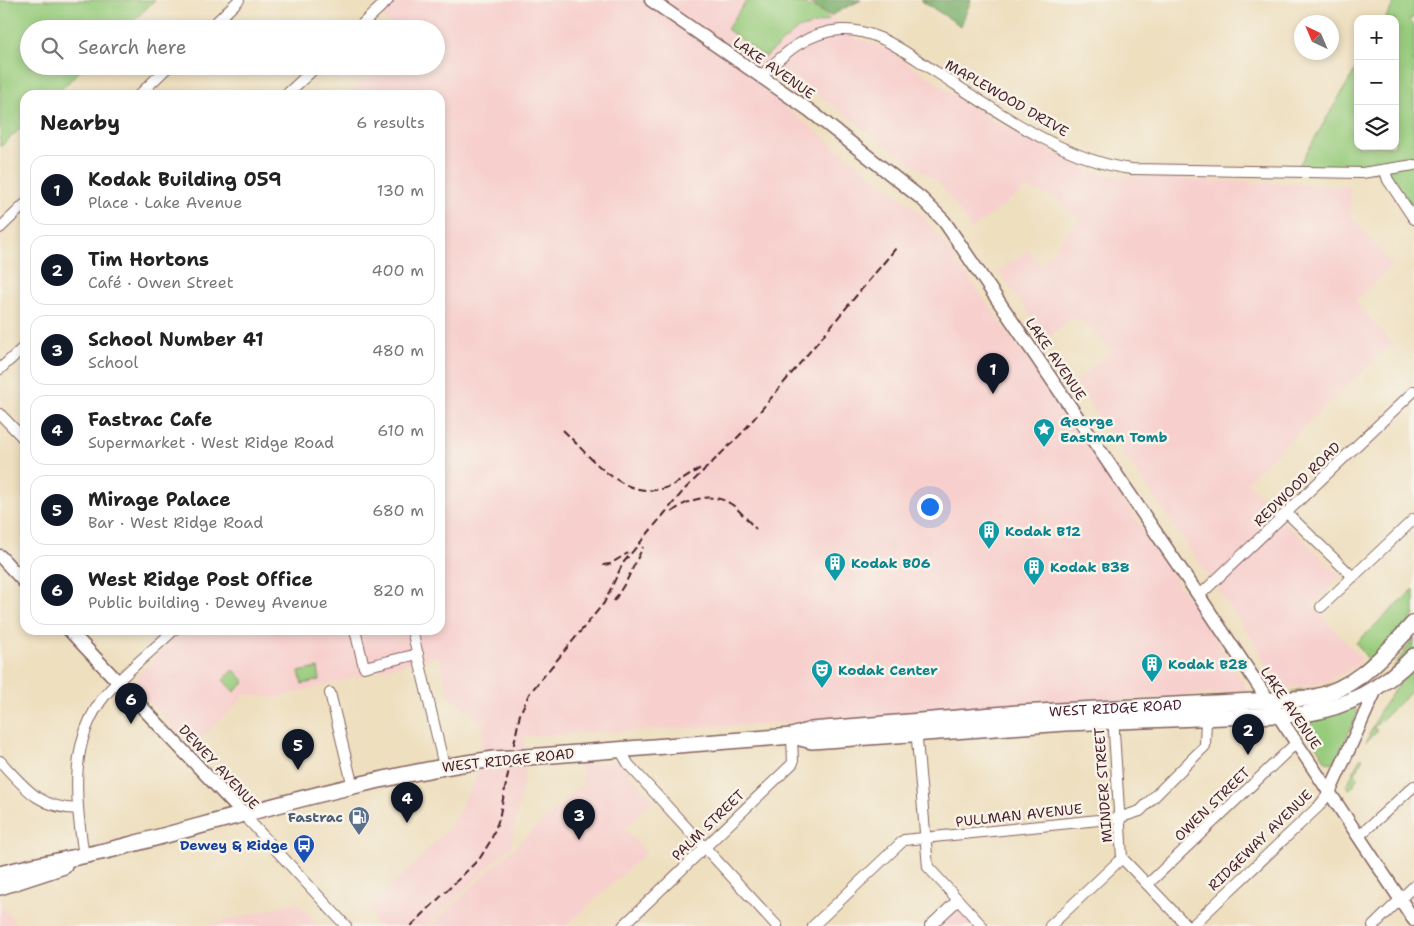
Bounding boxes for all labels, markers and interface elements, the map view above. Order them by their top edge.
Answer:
north arrow [1294,15,1339,60]
map controls [1354,15,1399,150]
button: + [1354,15,1399,60]
search box [20,20,445,75]
street label: LAKE AVENUE [730,33,819,103]
icon: search [38,34,66,62]
text: Search here [78,35,187,60]
street label: MAPLEWOOD DRIVE [942,55,1072,141]
button: − [1354,60,1399,105]
button: layers [1354,105,1399,150]
text: Nearby [40,109,120,137]
text: 6 results [356,112,425,133]
text: Kodak Building 059 [88,167,281,192]
text: 1 [53,180,61,201]
text: 130 m [377,180,424,201]
text: Place · Lake Avenue [88,192,242,213]
text: Tim Hortons [88,247,209,272]
text: 2 [51,260,63,281]
text: 400 m [371,260,424,281]
text: Café · Owen Street [88,272,234,293]
street label: LAKE AVENUE [1022,314,1090,404]
text: School Number 41 [88,327,264,352]
text: 3 [51,340,63,361]
text: 480 m [372,340,424,361]
text: School [88,352,138,373]
pin: 1 [977,353,1009,394]
text: Fastrac Cafe [88,407,212,432]
place label: George Eastman Tomb [1060,412,1168,446]
place icon: George Eastman Tomb [1032,417,1056,448]
text: 4 [51,420,63,441]
text: 610 m [377,420,424,441]
text: Supermarket · West Ridge Road [88,432,334,453]
street label: REDWOOD ROAD [1250,438,1344,530]
text: Mirage Palace [88,487,231,512]
your location [917,494,943,520]
text: 5 [52,500,62,521]
text: 680 m [372,500,424,521]
text: Bar · West Ridge Road [88,512,263,533]
building icon: Kodak B12 [977,519,1001,550]
place label: Kodak B12 [1005,522,1081,540]
building icon: Kodak B06 [823,551,847,582]
place label: Kodak B06 [851,554,931,572]
building icon: Kodak B38 [1022,555,1046,586]
place label: Kodak B38 [1050,558,1130,576]
text: West Ridge Post Office [88,567,313,592]
text: 6 [51,580,63,601]
text: 820 m [373,580,424,601]
text: Public building · Dewey Avenue [88,592,328,613]
building icon: Kodak B28 [1140,652,1164,683]
place label: Kodak B28 [1168,655,1248,673]
theatre icon: Kodak Center [810,658,834,689]
place label: Kodak Center [838,661,938,679]
street label: LAKE AVENUE [1257,663,1325,753]
pin: 6 [115,683,147,724]
street label: WEST RIDGE ROAD [1049,696,1182,720]
pin: 2 [1232,714,1264,755]
street label: DEWEY AVENUE [175,721,263,813]
street label: MINDER STREET [1090,726,1116,843]
pin: 5 [282,729,314,770]
street label: WEST RIDGE ROAD [441,744,575,776]
street label: OWEN STREET [1170,763,1254,845]
pin: 4 [391,782,423,823]
street label: PALM STREET [668,785,749,864]
street label: RIDGEWAY AVENUE [1204,785,1316,894]
pin: 3 [563,799,595,840]
street label: PULLMAN AVENUE [955,799,1084,831]
fuel station icon: Fastrac [347,805,371,836]
place label: Fastrac [288,808,343,826]
bus stop icon: Dewey & Ridge [292,833,316,864]
place label: Dewey & Ridge [180,836,288,854]

